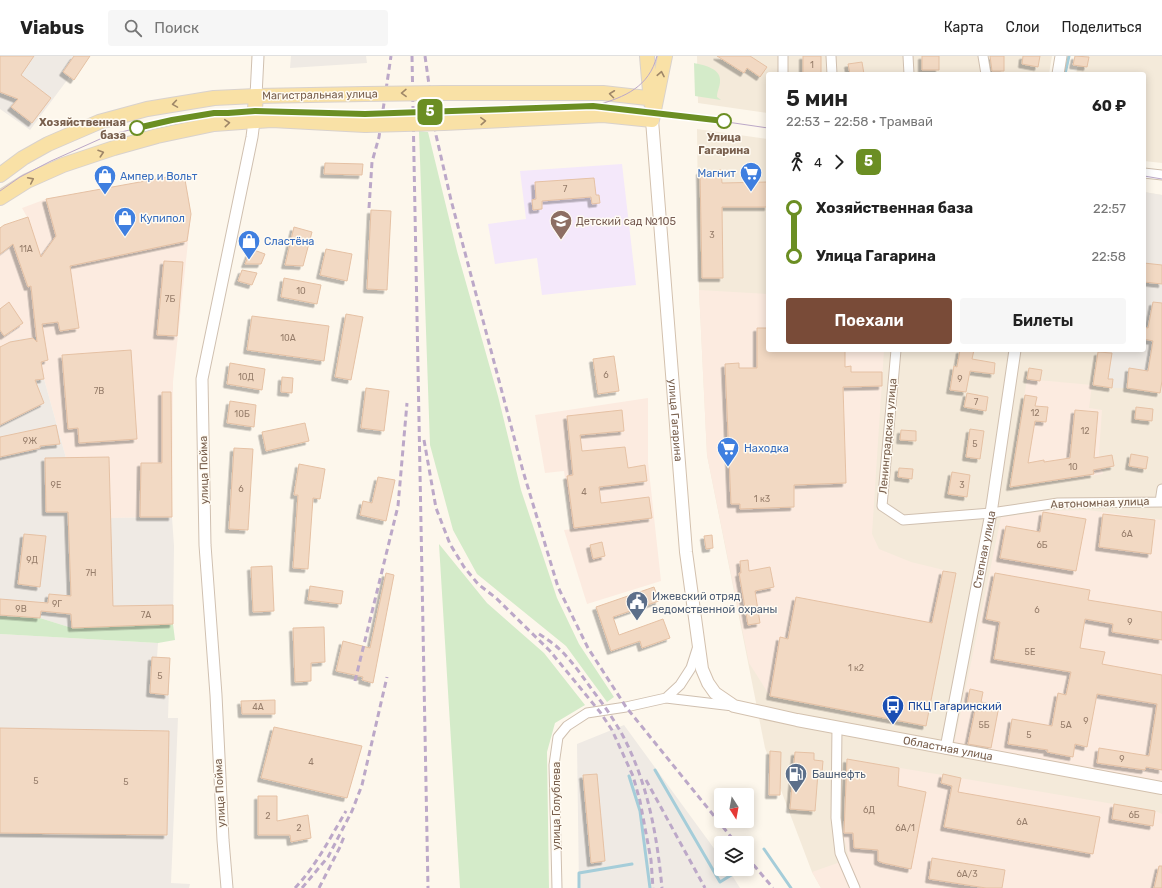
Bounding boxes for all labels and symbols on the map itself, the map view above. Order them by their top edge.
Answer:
house number: 1 [810,60,814,70]
one-way arrow [657,71,665,77]
street label: Магистральная улица [262,87,378,103]
one-way arrow [401,89,407,98]
one-way arrow [609,89,615,98]
one-way arrow [172,99,178,108]
line badge: 5 [417,99,443,125]
marker: Улица Гагарина [716,113,732,129]
place label: Хозяйственная база [39,116,126,142]
one-way arrow [480,116,486,125]
one-way arrow [224,119,230,128]
marker: Хозяйственная база [129,120,145,136]
place label: Улица Гагарина [698,131,750,157]
one-way arrow [97,149,104,157]
supermarket icon: Магнит [738,160,764,193]
shop icon: Ампер и Вольт [92,163,118,196]
place label: Магнит [697,167,736,180]
place label: Ампер и Вольт [120,170,198,183]
one-way arrow [26,177,34,185]
house number: 7 [563,184,568,194]
shop icon: Купипол [112,205,138,238]
school or university icon: Детский сад №105 [548,208,574,241]
place label: Купипол [140,212,185,225]
place label: Детский сад №105 [576,215,676,228]
shop icon: Сластёна [236,228,262,261]
house number: 3 [709,230,715,240]
place label: Сластёна [264,235,314,248]
house number: 11А [19,244,33,254]
house number: 10 [296,286,306,296]
house number: 7Б [165,294,175,304]
house number: 10А [280,333,296,343]
house number: 6 [603,370,609,380]
house number: 10Д [238,372,255,382]
house number: 9 [957,374,963,384]
street label: Ленинградская улица [876,377,900,495]
street label: улица Гагарина [666,378,685,462]
house number: 7В [94,386,104,396]
house number: 7 [974,397,979,407]
house number: 12 [1030,408,1040,418]
house number: 10Б [234,409,250,419]
house number: 12 [1080,426,1090,436]
supermarket icon: Находка [715,435,741,468]
house number: 9Ж [23,436,37,446]
street label: улица Пойма [197,436,211,504]
house number: 5 [972,439,978,449]
place label: Находка [744,442,789,455]
house number: 10 [1068,462,1078,472]
house number: 9Е [51,480,61,490]
house number: 3 [959,480,965,490]
house number: 6 [238,484,244,494]
house number: 4 [581,487,587,497]
house number: 1 к3 [754,494,770,504]
street label: Автономная улица [1050,495,1150,511]
street label: Степная улица [970,510,998,590]
house number: 6А [1121,529,1133,539]
house number: 6Б [1036,540,1048,550]
house number: 9Д [26,555,38,565]
house number: 7Н [85,568,97,578]
public building icon: Ижевский отряд ведомственной охраны [624,589,650,622]
place label: Ижевский отряд ведомственной охраны [652,590,777,616]
house number: 9Г [52,599,62,609]
house number: 9В [15,604,27,614]
house number: 6 [1034,605,1040,615]
house number: 7А [141,610,151,620]
house number: 9 [1127,617,1133,627]
house number: 5Е [1025,647,1035,657]
house number: 1 к2 [848,663,864,673]
house number: 5 [157,671,163,681]
bus stop icon: ПКЦ Гагаринский [880,693,906,726]
place label: ПКЦ Гагаринский [908,700,1002,713]
house number: 4А [252,702,264,712]
house number: 9 [1083,716,1089,726]
house number: 5Б [978,720,990,730]
house number: 5А [1060,720,1072,730]
house number: 5 [1026,730,1032,740]
street label: Областная улица [902,733,994,763]
house number: 9 [1119,754,1125,764]
house number: 4 [308,757,314,767]
street label: улица Пойма [212,758,228,828]
fuel station icon: Башнефть [783,761,809,794]
street label: улица Голублева [550,762,563,850]
place label: Башнефть [812,768,866,781]
house number: 5 [33,776,39,786]
house number: 5 [123,777,129,787]
north arrow [714,788,754,828]
house number: 6Д [863,805,876,815]
house number: 6Б [1128,810,1140,820]
house number: 2 [265,811,271,821]
house number: 6А [1016,817,1028,827]
house number: 2 [296,823,302,833]
house number: 6А/1 [895,823,915,833]
house number: 6А/3 [956,869,978,879]

